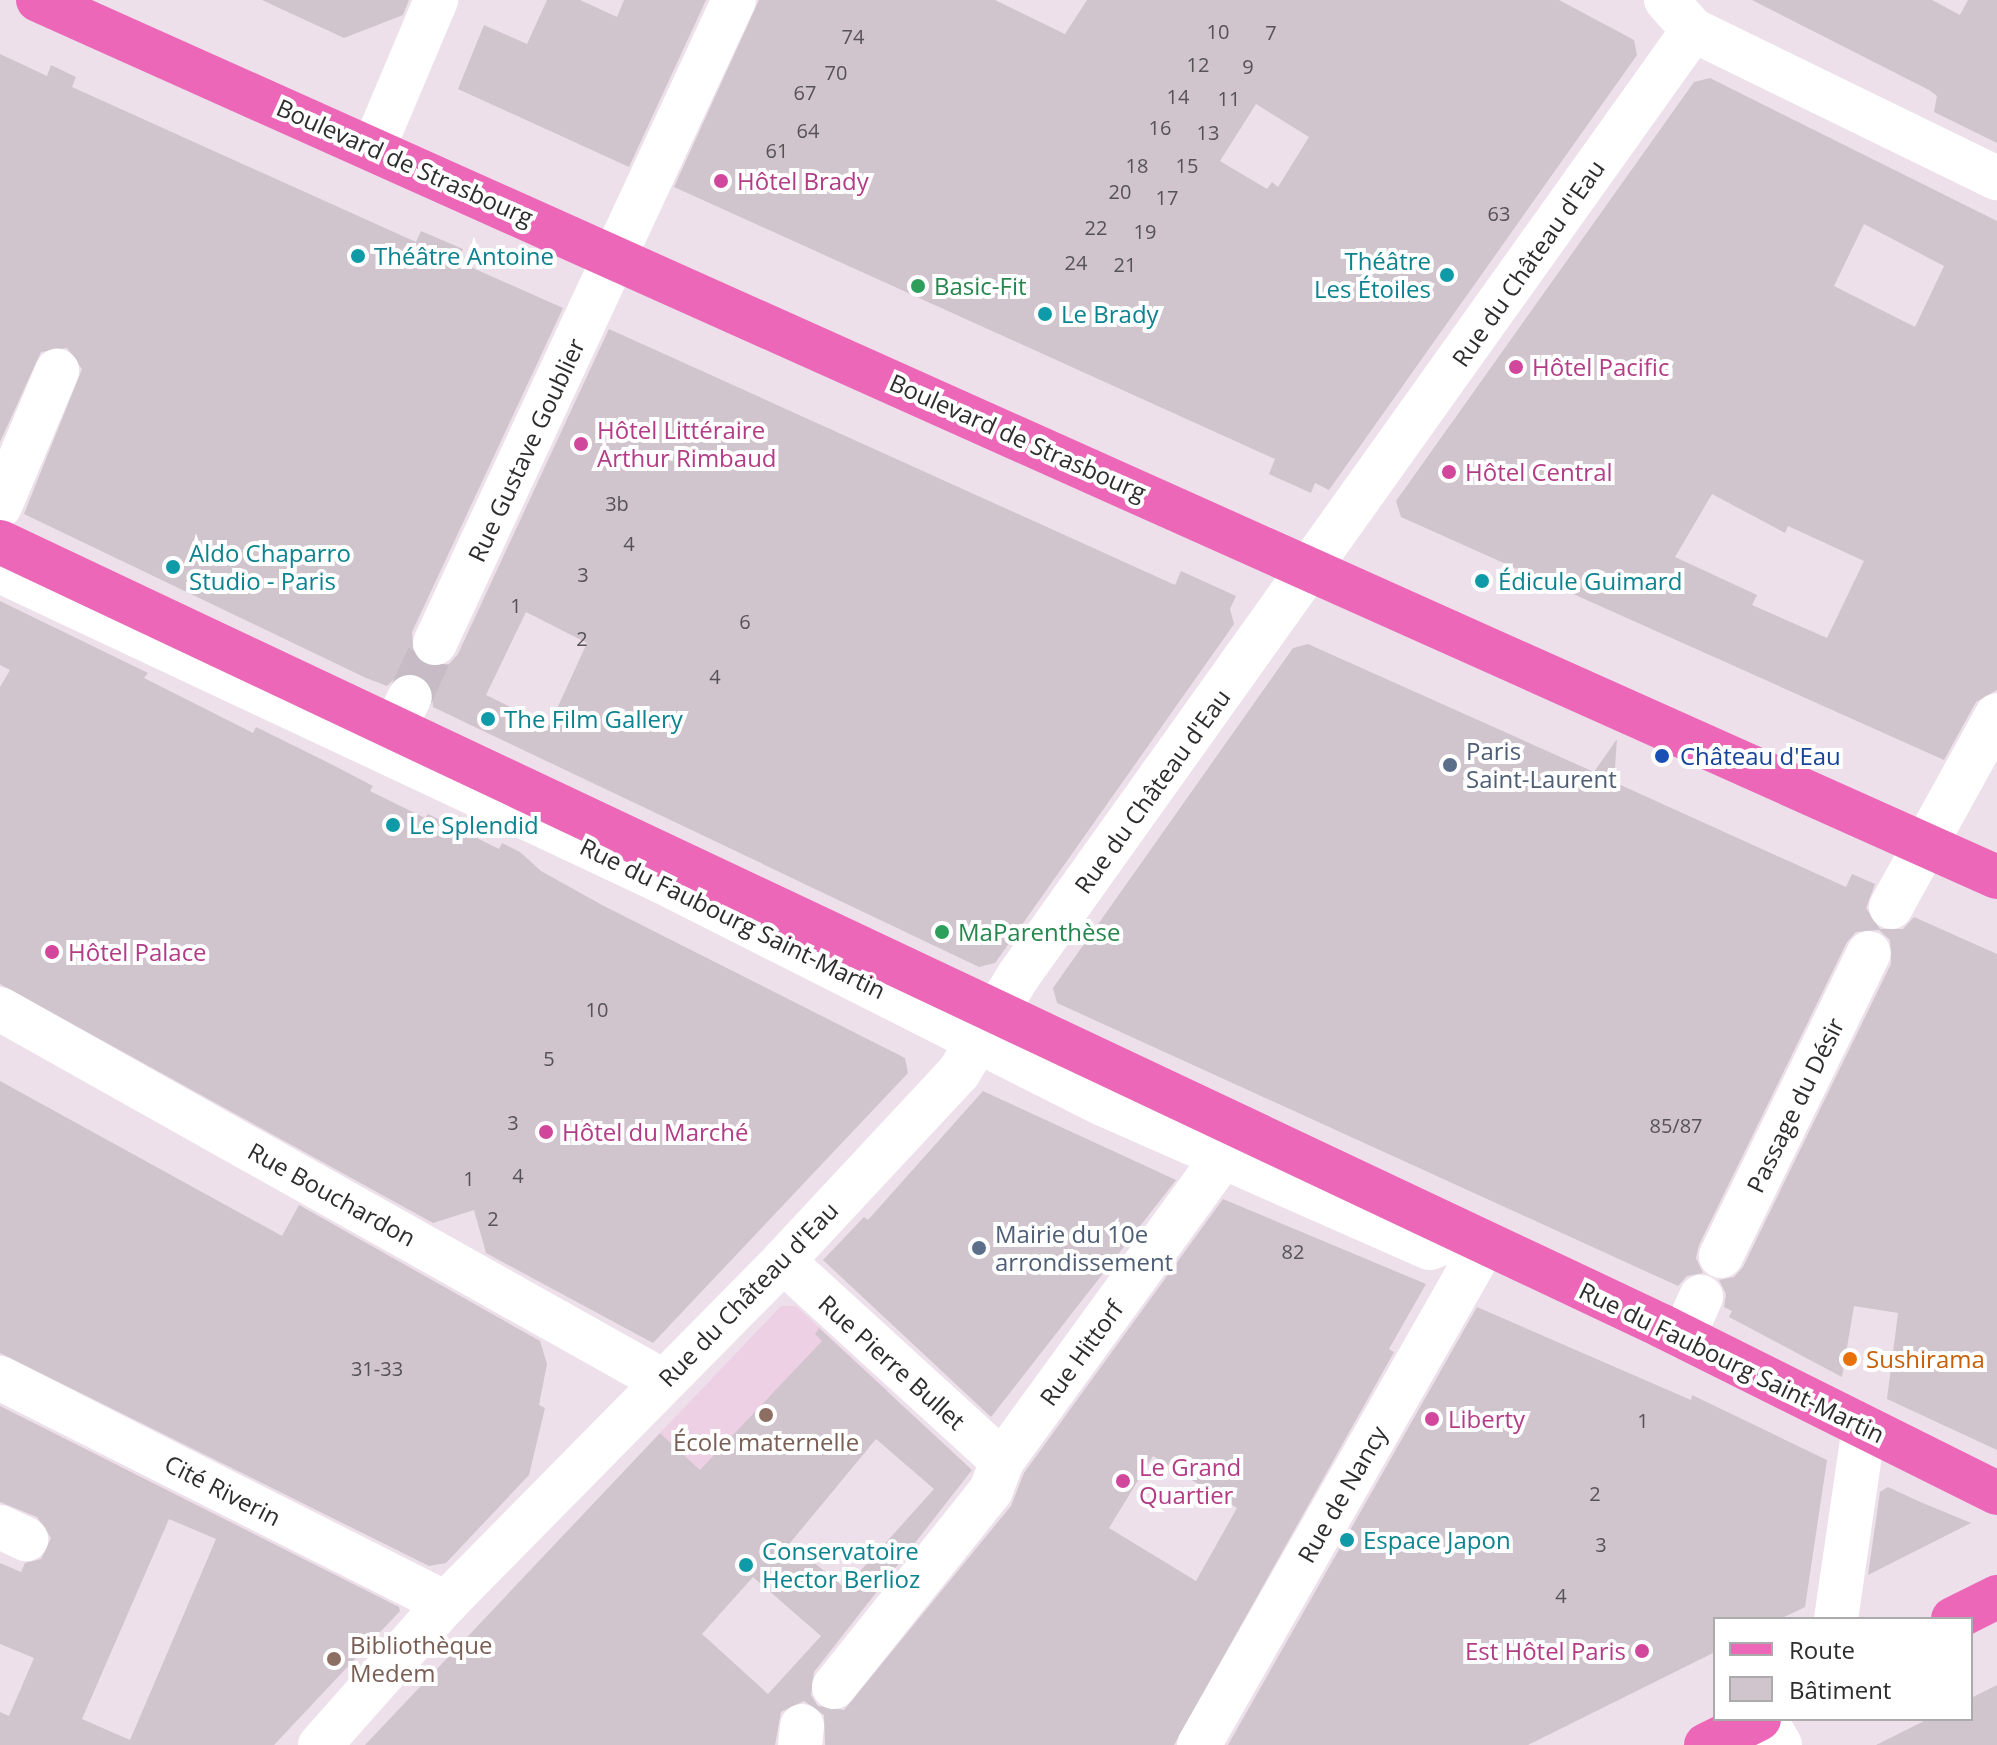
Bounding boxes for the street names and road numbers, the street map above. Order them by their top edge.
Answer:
street label: Boulevard de Strasbourg [272,92,538,232]
street label: Rue du Château d'Eau [1446,154,1610,372]
street label: Rue Gustave Goublier [462,334,590,566]
street label: Boulevard de Strasbourg [885,367,1151,507]
street label: Rue du Château d'Eau [1068,683,1236,899]
street label: Rue du Faubourg Saint-Martin [576,831,890,1005]
street label: Passage du Désir [1740,1013,1850,1197]
street label: Rue Bouchardon [243,1136,421,1252]
street label: Rue du Château d'Eau [652,1196,844,1392]
street label: Rue du Faubourg Saint-Martin [1575,1275,1889,1449]
street label: Rue Pierre Bullet [813,1289,971,1435]
street label: Rue Hittorf [1033,1295,1129,1411]
street label: Rue de Nancy [1291,1420,1393,1568]
street label: Cité Riverin [160,1448,286,1532]

